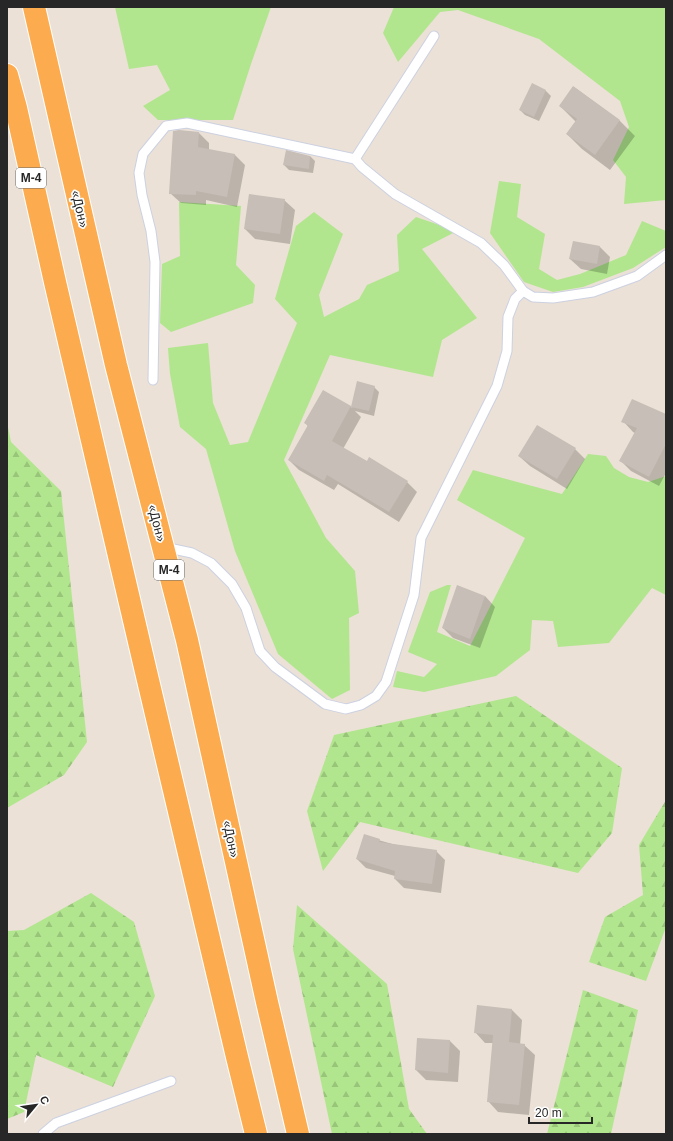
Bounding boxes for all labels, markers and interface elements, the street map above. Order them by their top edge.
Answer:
road number: М-4 [16,168,46,188]
street label: «Дон» [68,189,92,229]
street label: «Дон» [145,503,169,543]
road number: М-4 [154,560,184,580]
street label: «Дон» [220,819,242,859]
north arrow [16,1085,56,1125]
text: С [38,1094,52,1107]
scale bar [529,1099,592,1125]
text: 20 m [535,1106,562,1120]

